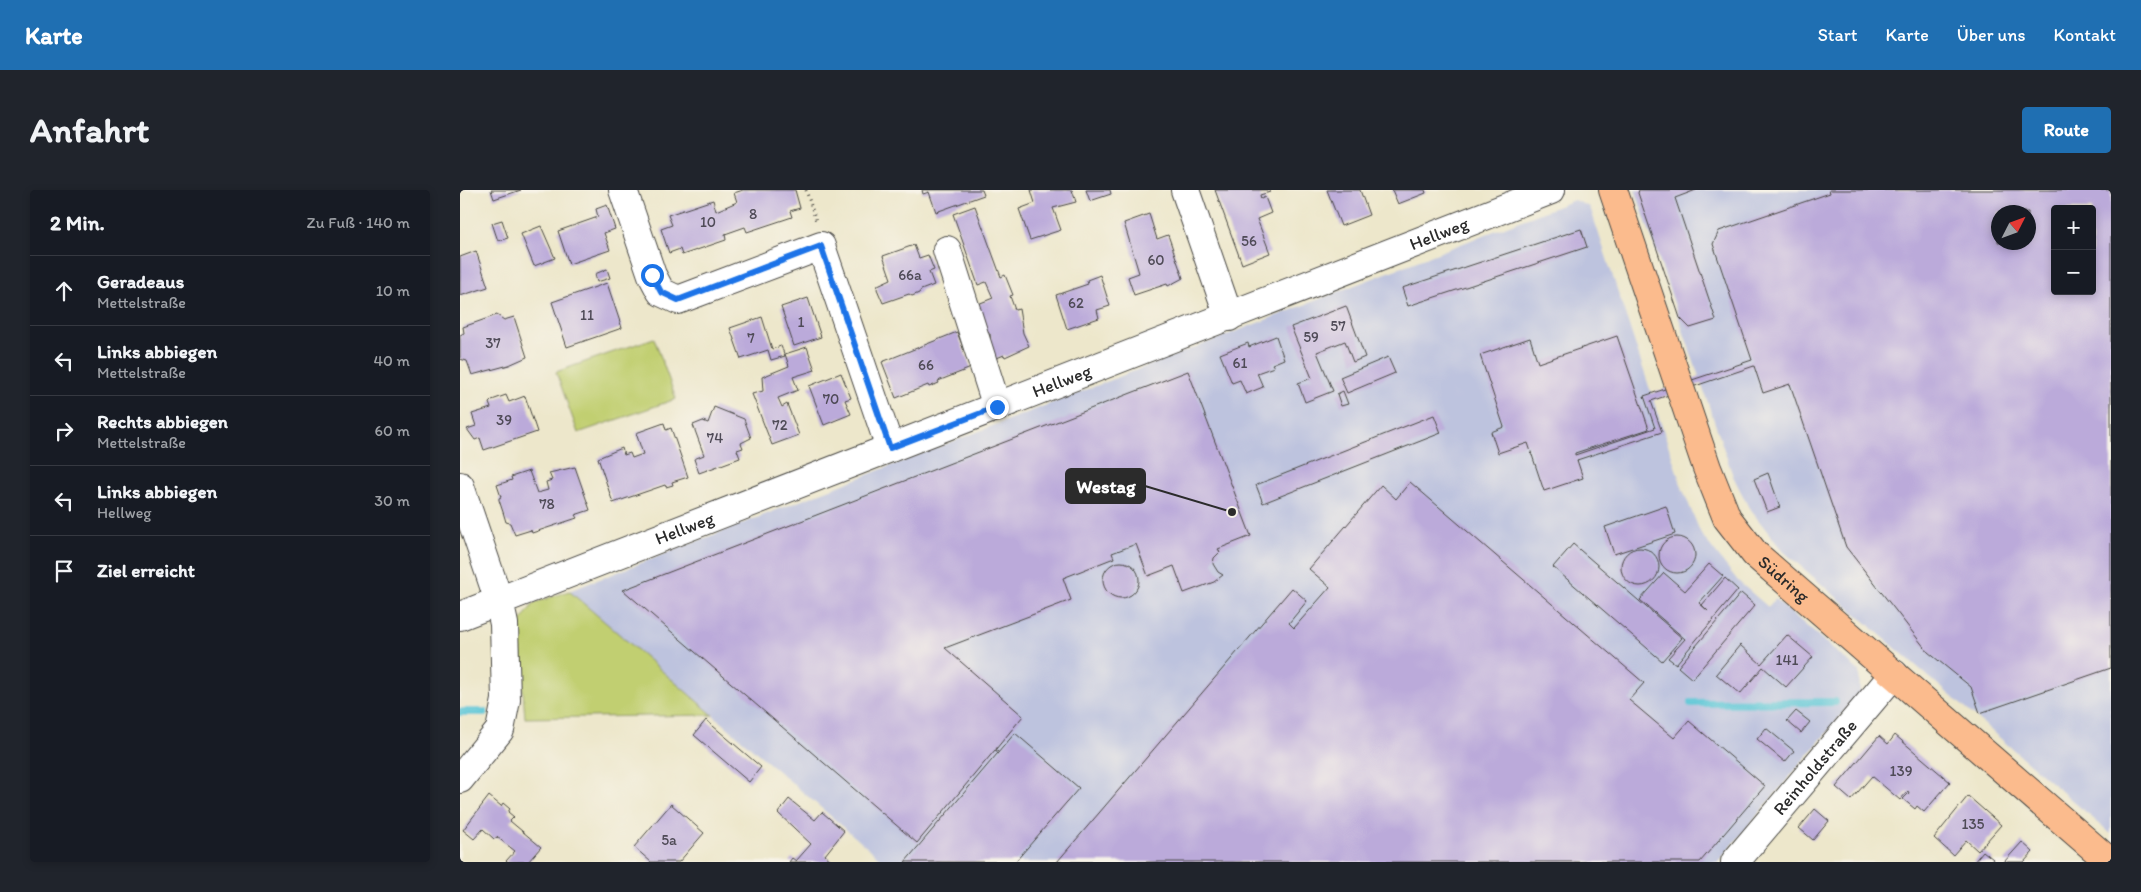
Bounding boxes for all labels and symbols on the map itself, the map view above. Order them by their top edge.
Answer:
house number: 8 [749,205,757,223]
north arrow [1991,205,2036,250]
street label: Hellweg [1406,212,1472,255]
house number: 10 [700,213,716,231]
house number: 56 [1241,232,1257,250]
house number: 60 [1147,251,1165,269]
route start [641,264,664,287]
house number: 66a [898,266,922,284]
house number: 62 [1068,294,1084,312]
house number: 11 [580,306,594,324]
house number: 1 [798,313,805,331]
house number: 57 [1330,317,1346,335]
house number: 59 [1303,328,1319,346]
house number: 7 [747,329,755,347]
house number: 37 [485,334,501,352]
house number: 61 [1233,354,1247,372]
house number: 66 [918,356,934,374]
street label: Hellweg [1029,359,1095,402]
house number: 70 [823,390,839,408]
route end [986,396,1009,419]
house number: 39 [496,411,512,429]
house number: 72 [772,416,788,434]
house number: 74 [707,429,723,447]
callout: Westag [1066,469,1145,503]
text: Westag [1076,475,1137,498]
house number: 78 [539,495,555,513]
street label: Hellweg [652,507,718,550]
street label: Südring [1754,551,1815,608]
house number: 141 [1776,651,1799,669]
street label: Reinholdstraße [1768,715,1862,820]
house number: 139 [1890,762,1913,780]
house number: 135 [1961,815,1985,833]
house number: 5a [661,831,677,849]

